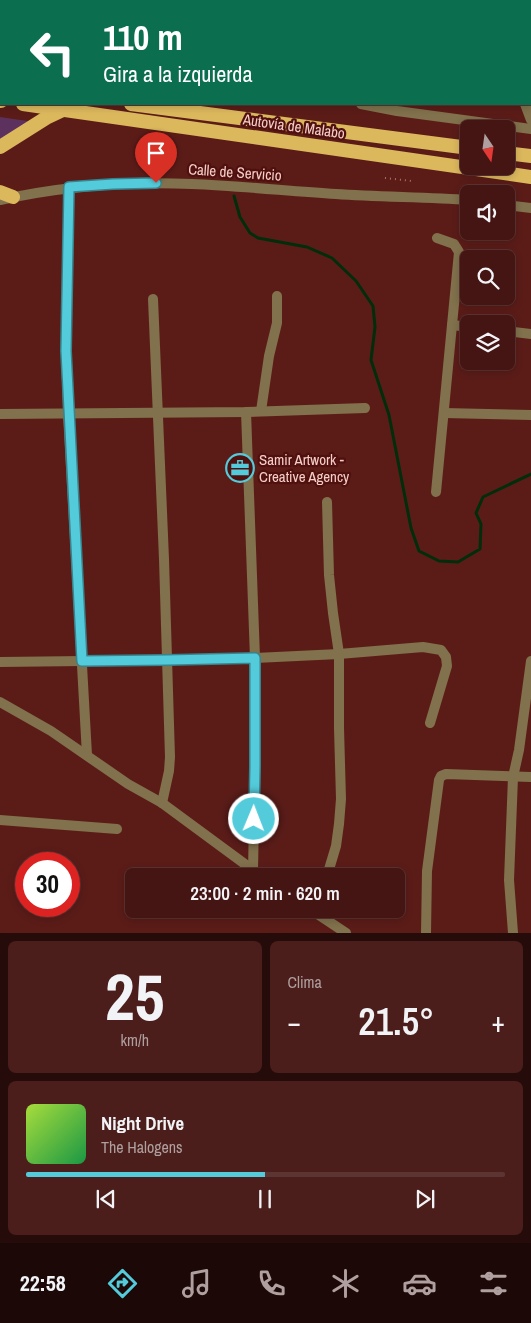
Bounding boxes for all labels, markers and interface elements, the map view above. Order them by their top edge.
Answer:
text: 110 m [103,14,183,61]
icon: left [20,20,85,85]
text: Gira a la izquierda [103,59,252,89]
street label: Autovía de Malabo [241,108,346,144]
north arrow [460,120,515,175]
map controls [460,120,515,370]
pin [135,132,177,183]
icon: arrive [142,139,170,167]
street label: Calle de Servicio [188,158,283,186]
button: sound [460,185,515,240]
button: search [460,250,515,305]
button: layers [460,315,515,370]
place label: Samir Artwork - Creative Agency [259,449,350,487]
office icon: Samir Artwork - Creative Agency [225,453,255,483]
position arrow [227,792,279,844]
speed limit sign: 30 [15,852,80,917]
text: 23:00 · 2 min · 620 m [190,880,340,906]
text: 25 [105,953,164,1040]
text: Clima [288,971,322,993]
text: 21.5° [358,996,434,1047]
text: − [288,1003,301,1041]
text: + [492,1003,505,1041]
text: km/h [121,1029,149,1051]
text: Night Drive [101,1110,184,1136]
text: The Halogens [101,1136,183,1158]
icon: previous [92,1185,120,1213]
icon: pause [251,1185,279,1213]
icon: next [411,1185,439,1213]
icon: directions [105,1266,140,1301]
icon: music [179,1266,214,1301]
icon: phone [254,1266,289,1301]
icon: climate [328,1266,363,1301]
icon: car [402,1266,437,1301]
icon: filters [476,1266,511,1301]
text: 22:58 [20,1268,66,1298]

